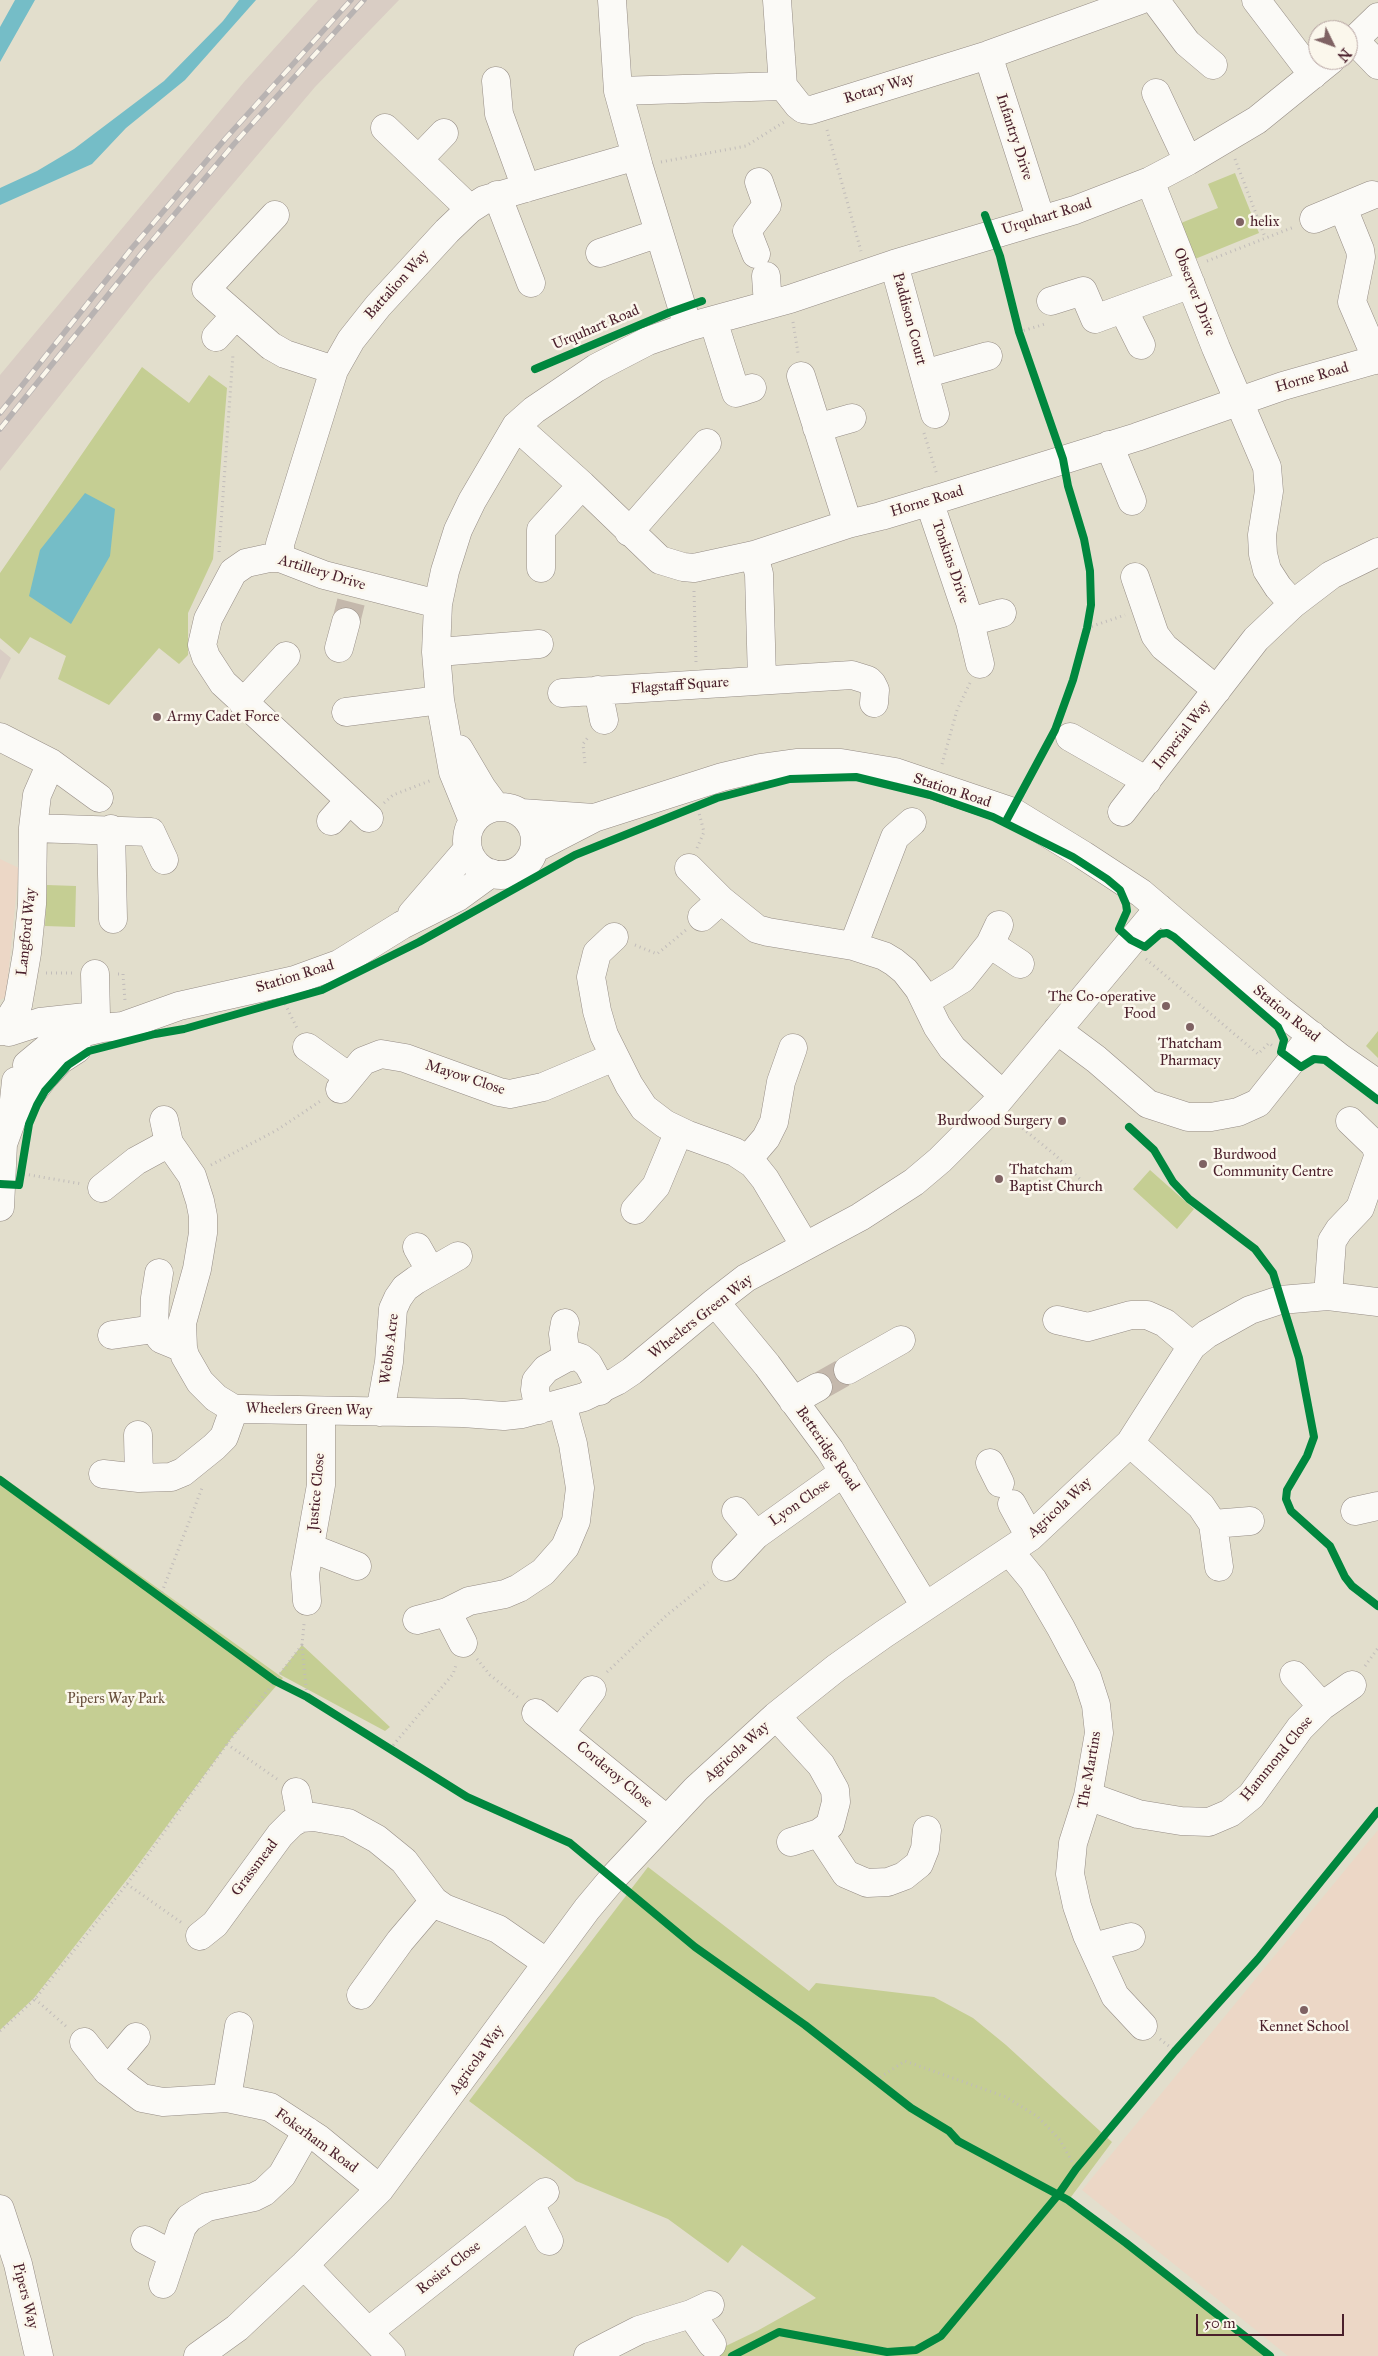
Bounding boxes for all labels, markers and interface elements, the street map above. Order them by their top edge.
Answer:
north arrow [1308,20,1358,70]
text: N [1333,45,1354,65]
street label: Rotary Way [842,70,916,108]
street label: Infantry Drive [992,91,1036,183]
street label: Urquhart Road [1000,195,1094,239]
place label: helix [1250,213,1279,231]
marker: helix [1234,216,1246,228]
street label: Observer Drive [1169,245,1219,339]
street label: Battalion Way [361,247,433,323]
street label: Paddison Court [888,271,930,367]
street label: Urquhart Road [550,302,642,354]
street label: Horne Road [1273,359,1351,397]
street label: Horne Road [888,482,966,522]
street label: Tonkins Drive [927,518,973,606]
street label: Artillery Drive [276,551,368,595]
street label: Flagstaff Square [630,674,730,698]
street label: Imperial Way [1149,697,1215,773]
place label: Army Cadet Force [167,708,279,726]
marker: Army Cadet Force [151,711,163,723]
street label: Station Road [911,770,993,812]
street label: Langford Way [13,887,41,977]
street label: Station Road [254,957,336,997]
street label: Station Road [1249,982,1323,1046]
place label: The Co-operative Food [1048,988,1156,1023]
marker: The Co-operative Food [1160,1000,1172,1012]
marker: Thatcham Pharmacy [1184,1021,1196,1033]
place label: Thatcham Pharmacy [1158,1035,1222,1070]
street label: Mayow Close [423,1057,507,1099]
place label: Burdwood Surgery [937,1112,1052,1130]
marker: Burdwood Surgery [1056,1115,1068,1127]
place label: Burdwood Community Centre [1213,1146,1333,1181]
marker: Burdwood Community Centre [1197,1158,1209,1170]
place label: Thatcham Baptist Church [1009,1161,1103,1196]
marker: Thatcham Baptist Church [993,1173,1005,1185]
street label: Wheelers Green Way [646,1271,756,1363]
street label: Webbs Acre [377,1313,403,1385]
street label: Wheelers Green Way [245,1400,373,1420]
street label: Betteridge Road [791,1403,863,1495]
street label: Justice Close [305,1452,329,1532]
street label: Agricola Way [1024,1474,1096,1542]
street label: Lyon Close [766,1475,834,1531]
park label: Pipers Way Park [67,1690,165,1708]
street label: Hammond Close [1237,1713,1317,1805]
street label: Agricola Way [701,1718,773,1786]
street label: The Martins [1074,1730,1106,1810]
street label: Corderoy Close [572,1738,656,1812]
street label: Grassmead [228,1836,282,1900]
marker: Kennet School [1298,2004,1310,2016]
place label: Kennet School [1259,2018,1349,2036]
street label: Agricola Way [446,2022,508,2098]
street label: Fokerham Road [271,2105,361,2177]
street label: Rosier Close [413,2237,485,2299]
street label: Pipers Way [8,2261,42,2331]
scale bar [1198,2304,1346,2336]
text: 50 m [1204,2314,1236,2332]

